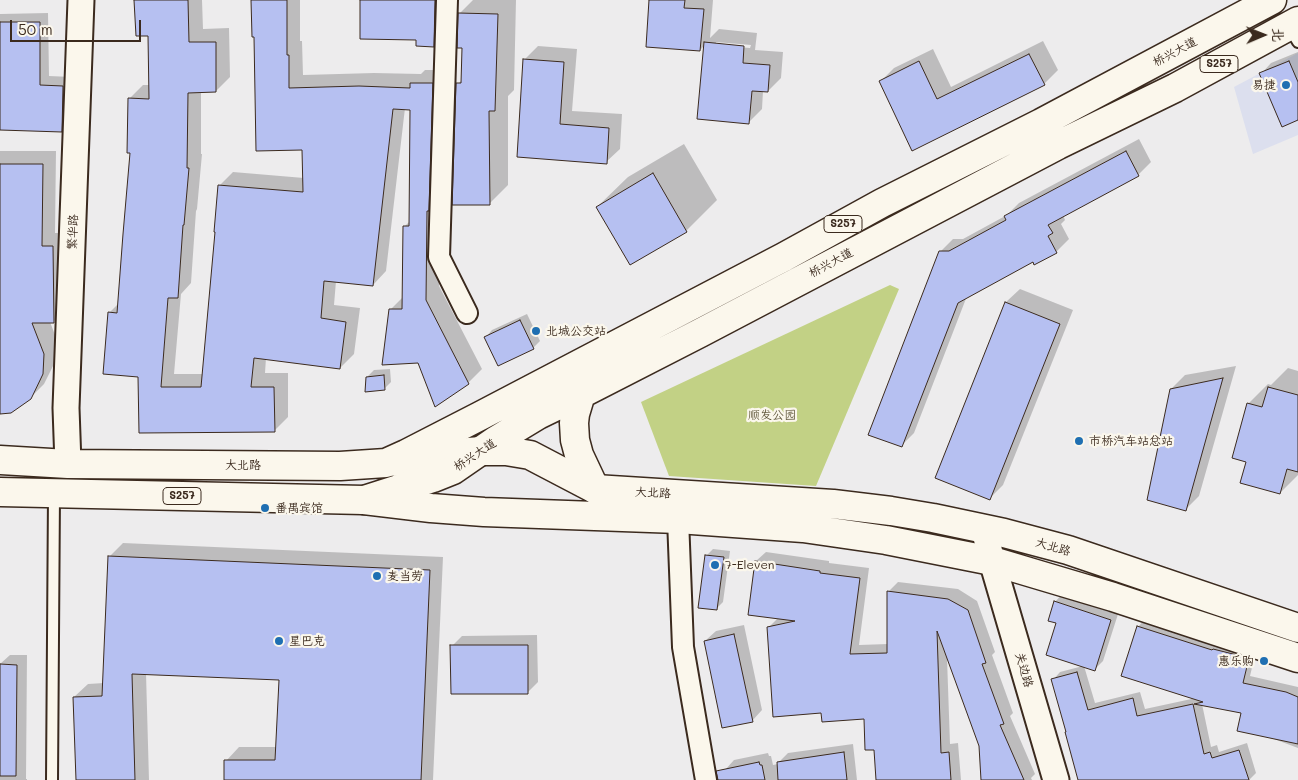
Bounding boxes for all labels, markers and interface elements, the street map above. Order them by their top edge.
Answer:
scale bar [12,10,144,42]
north arrow [1238,10,1288,60]
text: 50 m [18,19,53,39]
text: 北 [1269,28,1288,42]
street label: 桥兴大道 [1150,34,1200,70]
road number: S257 [1200,56,1238,72]
place label: 易捷 [1252,78,1276,92]
marker: 易捷 [1280,79,1292,91]
street label: 繁华路 [65,214,81,250]
road number: S257 [824,215,862,232]
street label: 桥兴大道 [806,245,856,281]
place label: 北城公交站 [546,324,606,338]
marker: 北城公交站 [530,325,542,337]
park label: 顺发公园 [748,408,796,422]
place label: 市桥汽车站总站 [1089,434,1173,448]
marker: 市桥汽车站总站 [1073,435,1085,447]
street label: 桥兴大道 [451,436,499,474]
street label: 大北路 [225,458,261,472]
street label: 大北路 [635,485,671,501]
road number: S257 [163,488,201,504]
place label: 番禺宾馆 [275,501,323,515]
marker: 番禺宾馆 [259,502,271,514]
street label: 大北路 [1034,535,1072,559]
place label: 7-Eleven [725,558,774,572]
marker: 7-Eleven [709,559,721,571]
place label: 麦当劳 [387,569,423,583]
marker: 麦当劳 [371,570,383,582]
place label: 星巴克 [289,634,325,648]
marker: 星巴克 [273,635,285,647]
street label: 关边路 [1012,651,1036,689]
place label: 惠乐购 [1218,654,1254,668]
marker: 惠乐购 [1258,655,1270,667]

